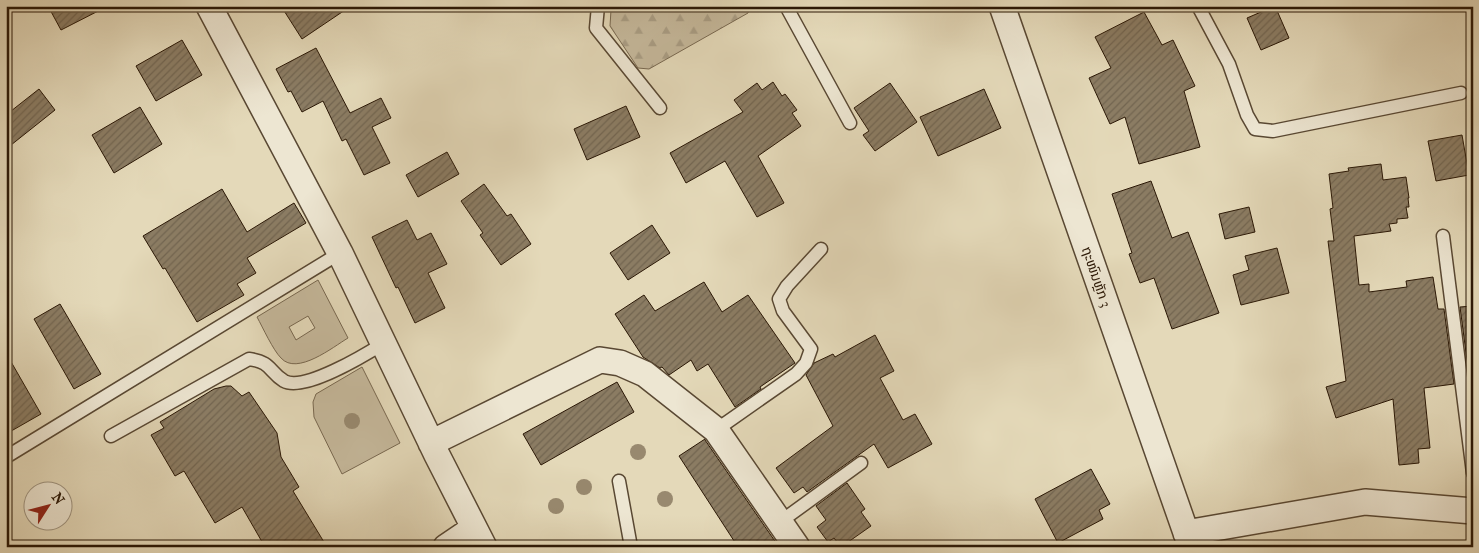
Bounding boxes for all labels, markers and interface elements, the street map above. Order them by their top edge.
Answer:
street label: ຖະໜົນຫຼັກ 3 [1078,244,1114,310]
north arrow [22,480,72,530]
text: N [48,489,68,508]

